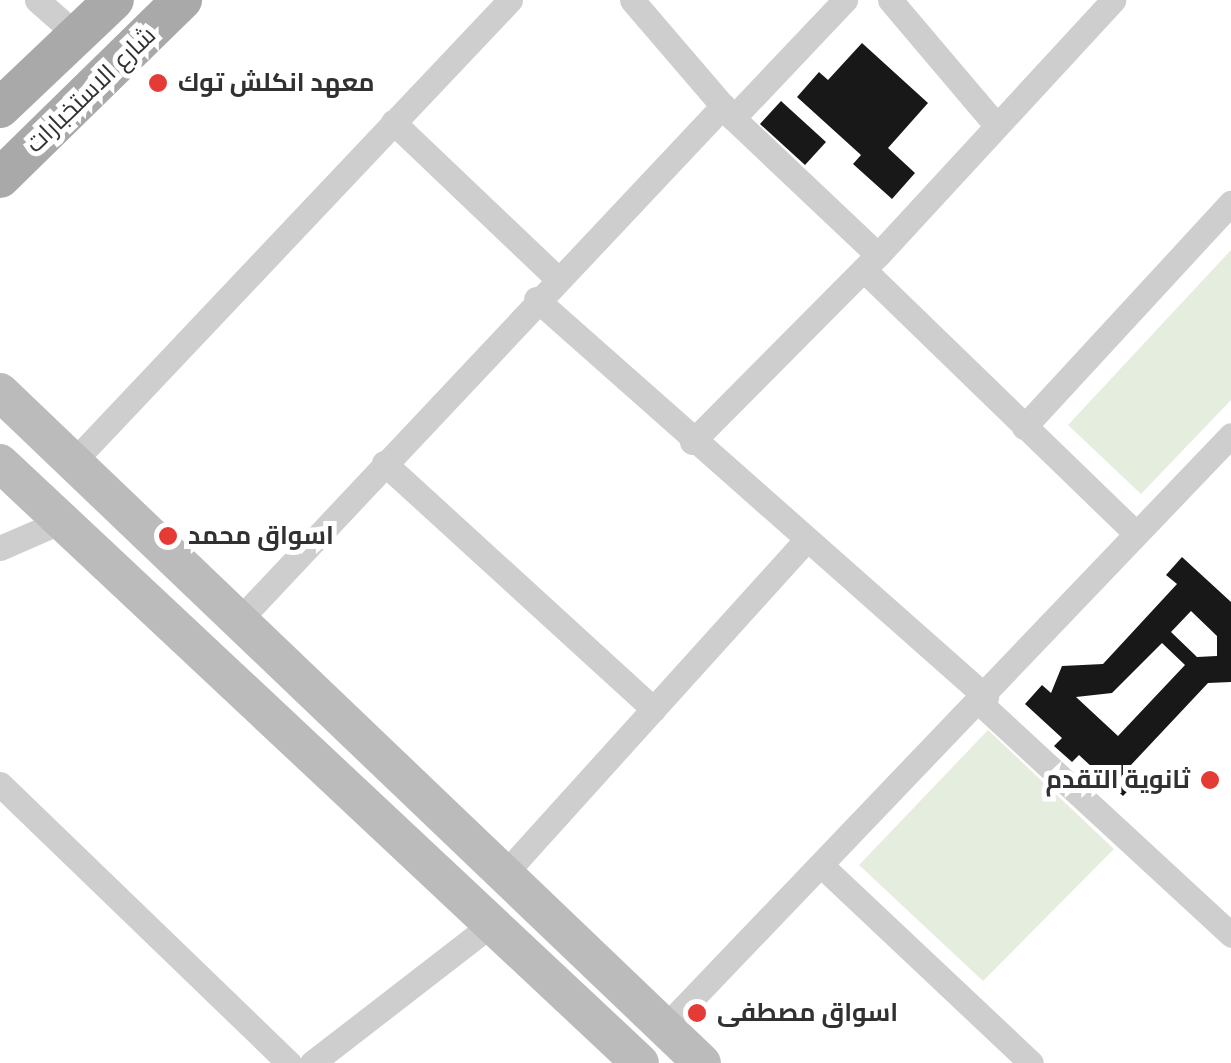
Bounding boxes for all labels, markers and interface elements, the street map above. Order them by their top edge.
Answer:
street label: شارع الاستخبارات [20,21,162,159]
place label: معهد انكلش توك [178,68,375,98]
marker: معهد انكلش توك [147,72,169,94]
place label: اسواق محمد [188,521,334,551]
marker: اسواق محمد [157,525,179,547]
place label: ثانوية التقدم [1045,765,1190,795]
marker: ثانوية التقدم [1199,769,1221,791]
place label: اسواق مصطفى [717,998,898,1028]
marker: اسواق مصطفى [686,1002,708,1024]

